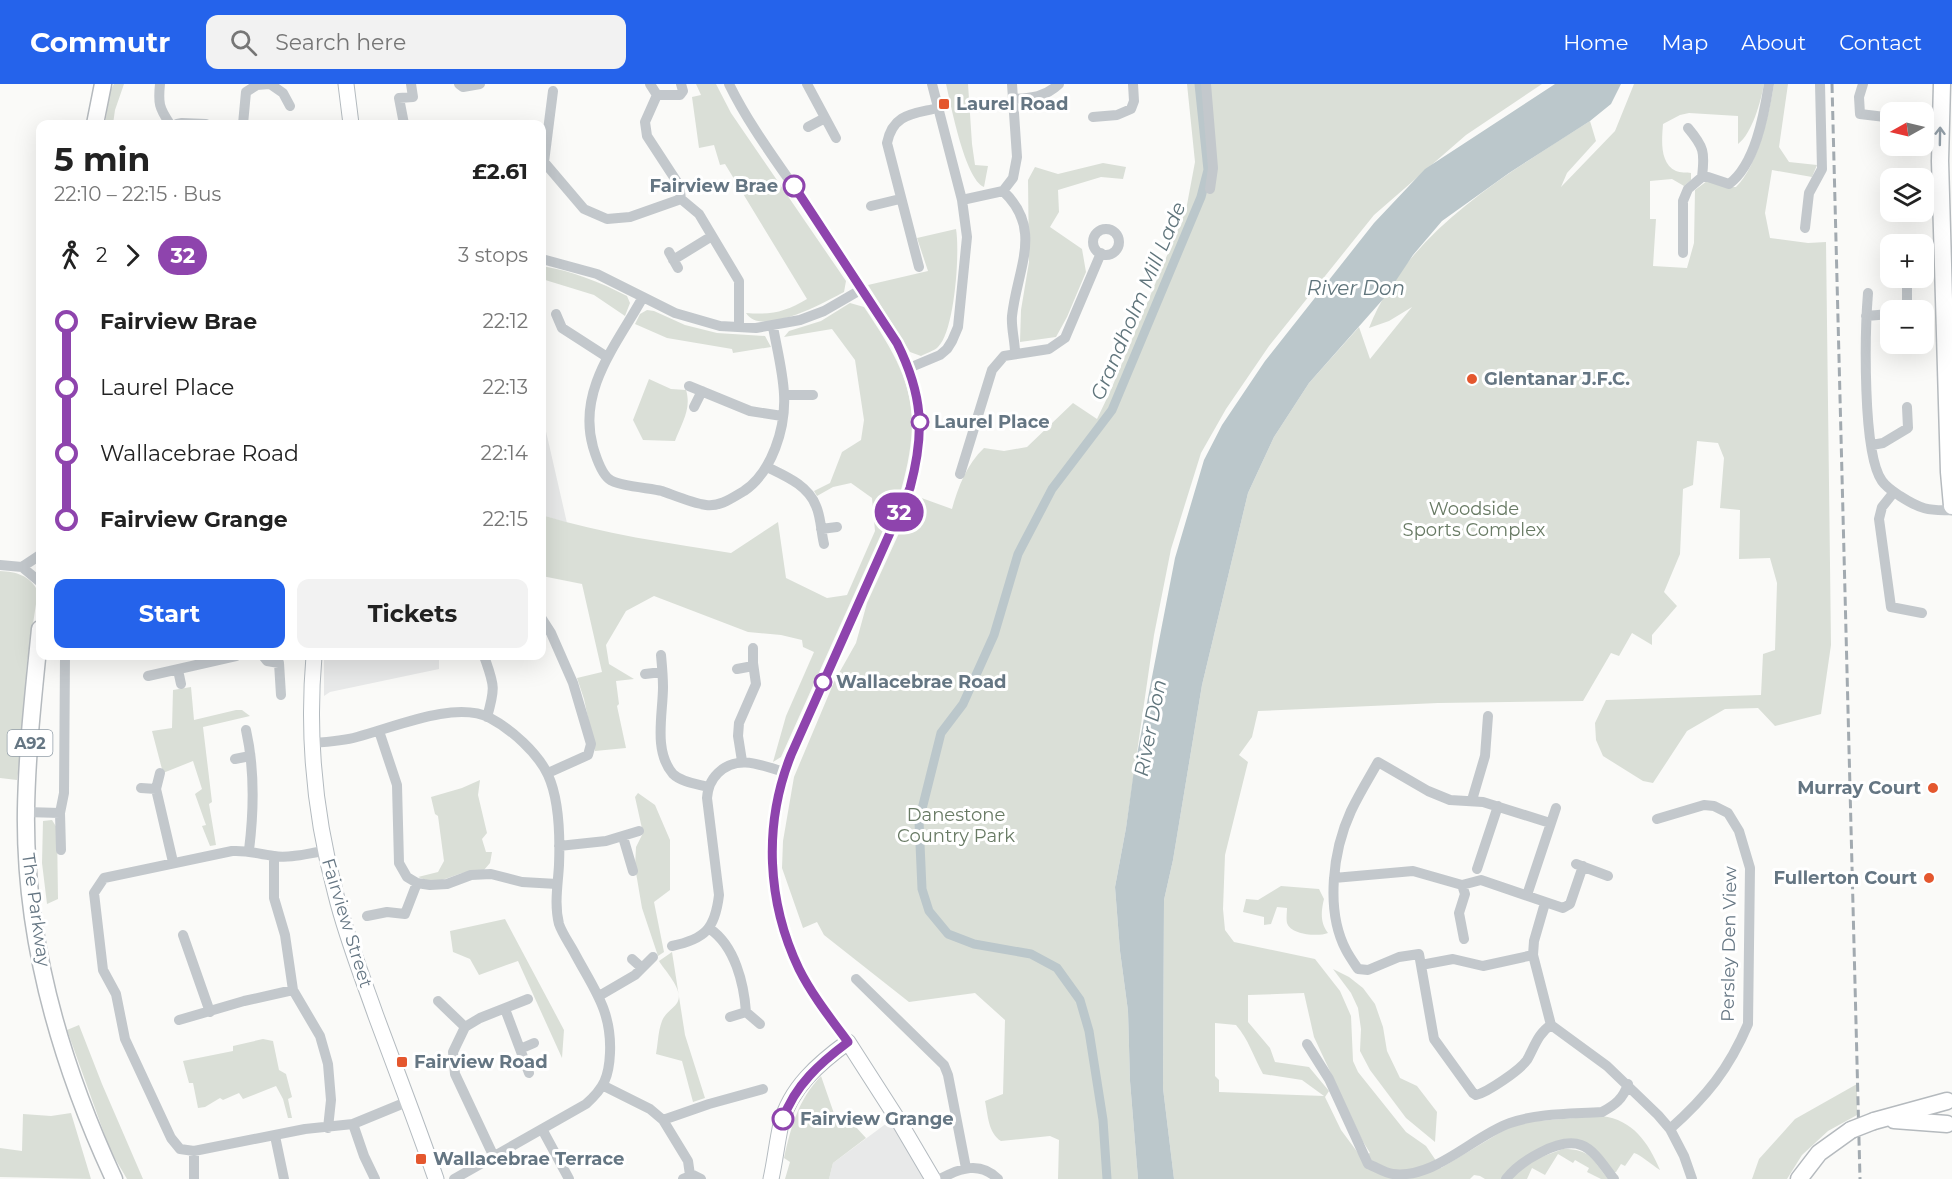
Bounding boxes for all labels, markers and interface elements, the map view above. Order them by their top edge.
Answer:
search box [206,15,626,69]
text: Commutr [30,25,170,59]
icon: search [227,26,260,59]
text: Search here [275,29,406,56]
text: Home [1563,30,1628,55]
text: Map [1661,30,1708,55]
text: About [1741,30,1806,55]
text: Contact [1839,30,1922,55]
place label: Laurel Road [956,93,1068,115]
marker: Laurel Road [937,97,951,111]
north arrow [1880,102,1934,156]
map controls [1880,102,1934,354]
one-way arrow [1934,127,1946,147]
text: 5 min [54,139,150,179]
text: £2.61 [472,158,528,185]
button: layers [1880,168,1934,222]
place label: Fairview Brae [650,175,778,197]
marker: Fairview Brae [783,175,805,197]
text: 22:10 – 22:15 · Bus [54,182,221,206]
water label: Grandholm Mill Lade [1085,198,1191,404]
button: + [1880,234,1934,288]
icon: walk [54,239,87,272]
icon: forward [116,239,149,272]
text: 2 [96,243,107,267]
text: 32 [170,243,195,268]
text: 3 stops [458,243,528,267]
water label: River Don [1307,276,1405,300]
button: − [1880,300,1934,354]
text: Fairview Brae [100,308,257,335]
text: 22:12 [482,309,528,333]
place label: Glentanar J.F.C. [1484,368,1630,390]
marker: Glentanar J.F.C. [1465,372,1479,386]
text: Laurel Place [100,374,234,401]
text: 22:13 [483,375,528,399]
place label: Laurel Place [934,411,1050,433]
marker: Laurel Place [911,413,929,431]
text: Wallacebrae Road [100,440,299,467]
text: 22:14 [481,441,528,465]
line badge: 32 [872,492,926,532]
park label: Woodside Sports Complex [1403,498,1546,541]
text: 32 [887,500,911,525]
text: Fairview Grange [100,506,288,533]
text: 22:15 [483,507,528,531]
button: Start [54,579,285,648]
button: Tickets [297,579,528,648]
place label: Wallacebrae Road [836,671,1007,693]
marker: Wallacebrae Road [814,673,832,691]
water label: River Don [1129,677,1171,779]
road number: A92 [8,730,52,756]
place label: Murray Court [1797,777,1921,799]
marker: Murray Court [1926,781,1940,795]
park label: Danestone Country Park [897,804,1015,847]
street label: The Parkway [17,852,55,968]
street label: Fairview Street [317,856,377,990]
street label: Persley Den View [1717,866,1741,1022]
place label: Fullerton Court [1774,867,1917,889]
marker: Fullerton Court [1922,871,1936,885]
place label: Fairview Road [414,1051,548,1073]
marker: Fairview Road [395,1055,409,1069]
marker: Fairview Grange [772,1108,794,1130]
place label: Fairview Grange [800,1108,954,1130]
place label: Wallacebrae Terrace [433,1148,624,1170]
marker: Wallacebrae Terrace [414,1152,428,1166]

